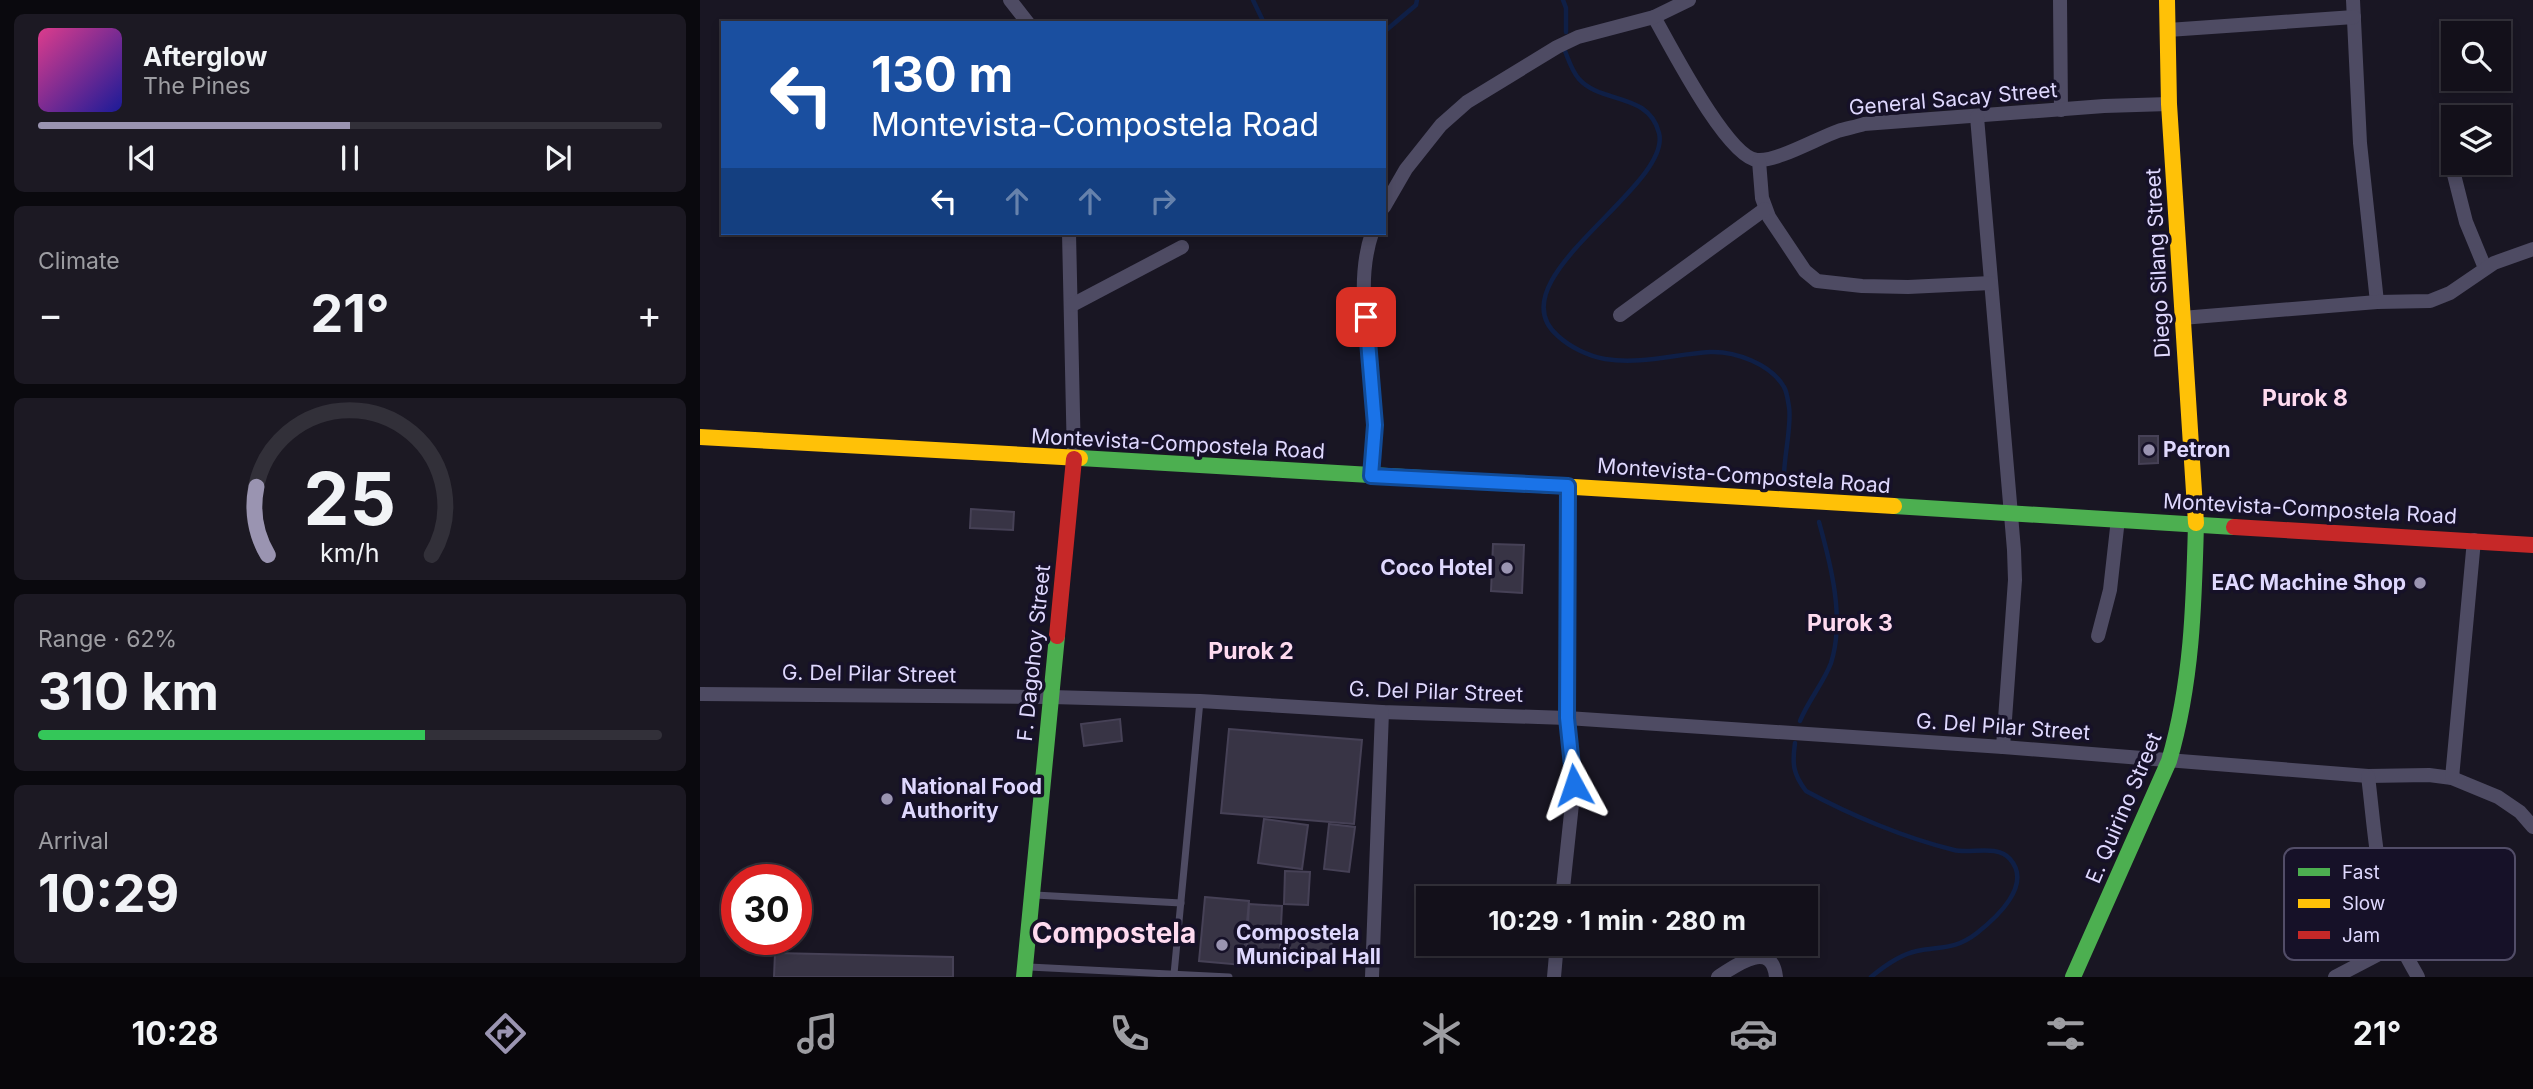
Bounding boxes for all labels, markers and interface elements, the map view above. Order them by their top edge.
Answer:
map controls [2441,21,2511,175]
button: search [2441,21,2511,91]
text: Afterglow [143,41,267,72]
text: 130 m [871,45,1013,104]
icon: left [756,49,847,140]
text: The Pines [143,72,251,100]
street label: General Sacay Street [1848,77,2058,120]
text: Montevista-Compostela Road [871,105,1319,144]
button: layers [2441,105,2511,175]
icon: previous [123,139,161,177]
icon: pause [331,139,369,177]
icon: next [539,139,577,177]
street label: Diego Silang Street [2140,167,2175,358]
icon: left [925,182,963,220]
icon: ahead [998,182,1036,220]
icon: ahead [1071,182,1109,220]
icon: right [1144,182,1182,220]
text: Climate [38,247,120,275]
text: 21° [310,282,390,345]
pin [1336,287,1396,347]
text: − [38,291,63,337]
text: + [637,291,662,337]
icon: arrive [1347,298,1385,336]
district label: Purok 8 [2262,384,2348,412]
street label: Montevista-Compostela Road [1031,423,1326,464]
place label: Petron [2163,437,2231,462]
marker: Petron [2141,442,2157,458]
street label: Montevista-Compostela Road [1596,453,1892,498]
text: 25 [304,454,396,543]
street label: Montevista-Compostela Road [2163,488,2458,529]
text: km/h [320,537,380,567]
place label: Coco Hotel [1380,555,1493,580]
marker: Coco Hotel [1499,560,1515,576]
street label: F. Dagohoy Street [1012,563,1055,743]
place label: EAC Machine Shop [2212,570,2406,595]
marker: EAC Machine Shop [2412,575,2428,591]
district label: Purok 3 [1807,609,1893,637]
text: Range · 62% [38,625,177,653]
district label: Purok 2 [1208,637,1294,665]
street label: G. Del Pilar Street [782,659,957,688]
text: 310 km [38,660,219,723]
street label: G. Del Pilar Street [1348,676,1524,707]
street label: G. Del Pilar Street [1915,708,2091,745]
street label: E. Quirino Street [2080,728,2167,887]
position arrow [1537,748,1611,822]
place label: National Food Authority [901,774,1042,823]
marker: National Food Authority [879,791,895,807]
text: Arrival [38,827,109,855]
legend [2284,848,2515,960]
text: Fast [2342,861,2380,884]
text: 10:29 [38,862,179,925]
speed limit sign: 30 [721,864,812,955]
text: Slow [2342,892,2385,915]
text: 10:29 · 1 min · 280 m [1488,905,1746,936]
district label: Compostela [1032,916,1196,950]
place label: Compostela Municipal Hall [1236,920,1381,969]
text: Jam [2342,924,2380,947]
marker: Compostela Municipal Hall [1214,937,1230,953]
icon: directions [481,1009,530,1058]
icon: music [793,1009,842,1058]
icon: phone [1105,1009,1154,1058]
icon: climate [1417,1009,1466,1058]
icon: car [1729,1009,1778,1058]
icon: filters [2041,1009,2090,1058]
text: 10:28 [131,1014,219,1053]
text: 21° [2353,1014,2402,1053]

